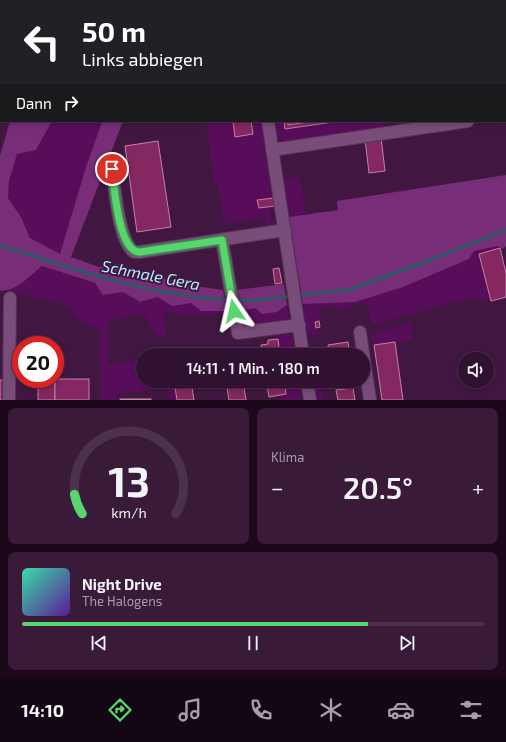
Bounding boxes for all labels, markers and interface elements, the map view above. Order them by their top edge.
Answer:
text: 50 m [82,14,146,48]
icon: left [16,16,68,68]
text: Links abbiegen [82,48,203,70]
icon: right [60,92,82,114]
text: Dann [16,94,52,112]
pin [95,152,129,186]
icon: arrive [101,158,123,180]
water label: Schmale Gera [100,256,202,293]
position arrow [213,290,255,332]
speed limit sign: 20 [12,336,64,388]
map controls [458,352,494,388]
button: sound [458,352,494,388]
text: 14:11 · 1 Min. · 180 m [186,359,320,377]
text: Klima [271,449,304,465]
text: 13 [108,455,149,505]
text: 20.5° [343,469,413,505]
text: − [271,474,284,500]
text: + [472,474,484,500]
text: km/h [111,504,146,521]
text: Night Drive [82,575,162,593]
text: The Halogens [82,593,162,609]
icon: previous [88,632,110,654]
icon: pause [242,632,264,654]
icon: next [396,632,418,654]
icon: directions [106,696,134,724]
icon: music [176,696,204,724]
icon: phone [247,696,275,724]
icon: climate [317,696,345,724]
icon: car [387,696,415,724]
icon: filters [457,696,485,724]
text: 14:10 [21,699,64,721]

